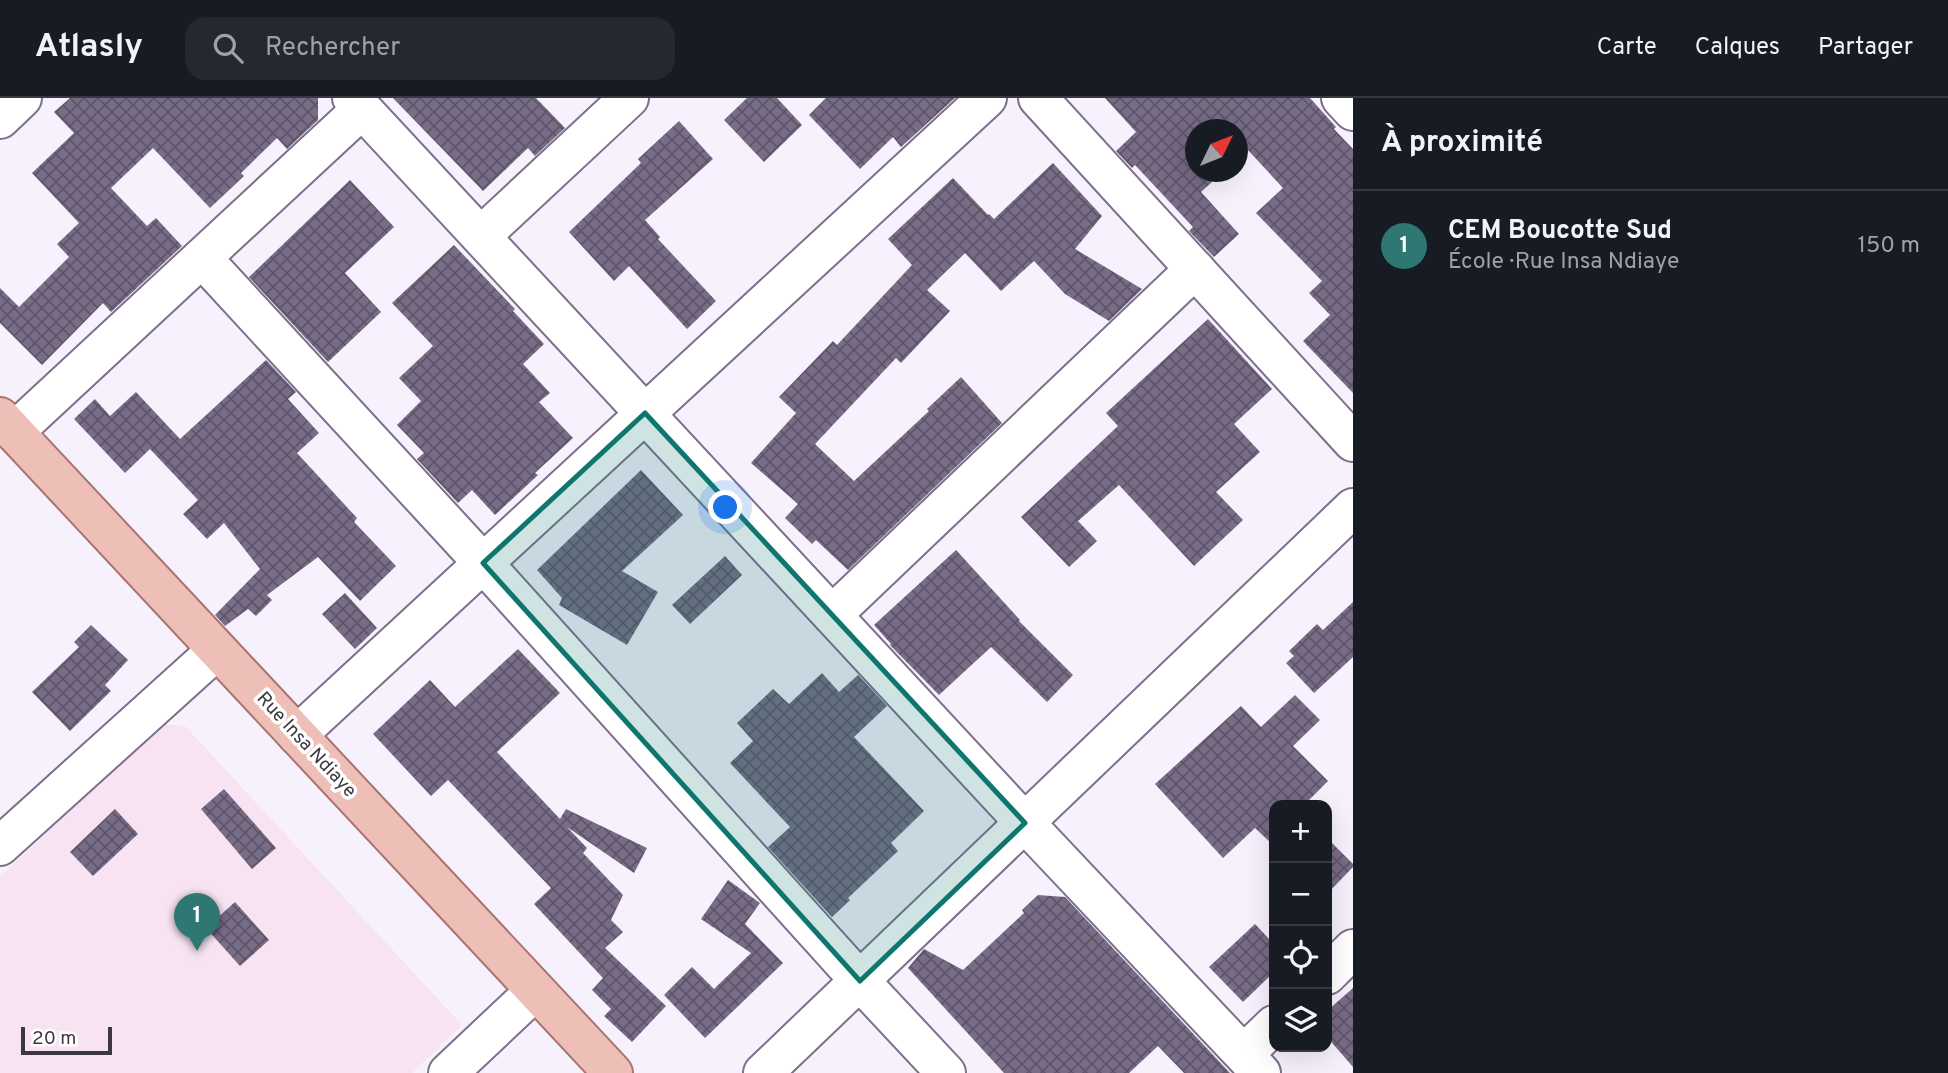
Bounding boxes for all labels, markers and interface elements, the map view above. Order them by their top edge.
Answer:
search box [185,17,675,80]
text: Atlasly [35,27,143,69]
icon: search [209,29,247,67]
text: Rechercher [265,32,400,65]
text: Carte [1597,33,1657,63]
text: Calques [1695,33,1780,63]
text: Partager [1818,33,1913,63]
north arrow [1185,119,1248,182]
text: À proximité [1381,125,1543,162]
text: CEM Boucotte Sud [1448,215,1672,248]
text: 1 [1399,232,1409,261]
text: 150 m [1858,232,1920,261]
text: École · Rue Insa Ndiaye [1448,248,1679,277]
your location [708,490,742,524]
street label: Rue Insa Ndiaye [251,687,361,803]
map controls [1269,800,1332,1052]
button: + [1269,800,1332,863]
button: − [1269,863,1332,926]
pin: 1 [174,893,220,951]
button: locate [1269,926,1332,989]
button: layers [1269,989,1332,1052]
scale bar [21,1024,112,1056]
text: 20 m [32,1027,76,1051]

